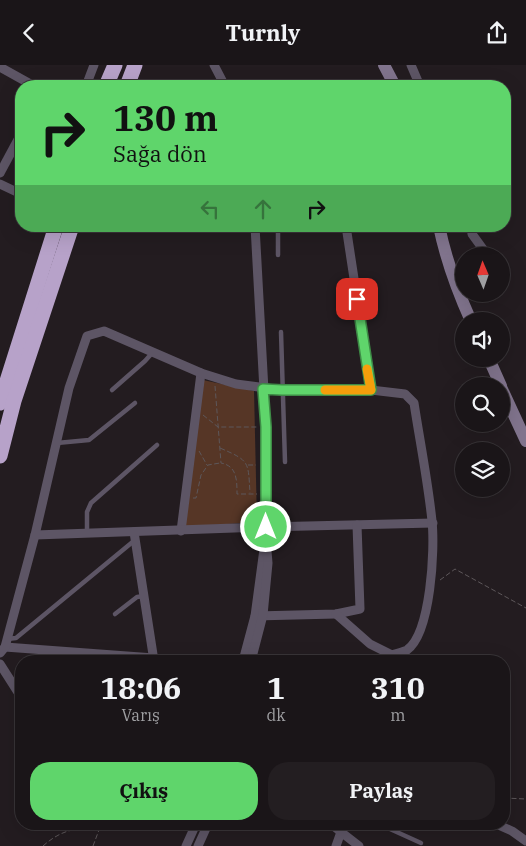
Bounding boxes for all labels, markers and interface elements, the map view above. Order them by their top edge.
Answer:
text: Turnly [226,18,300,47]
icon: back [15,19,43,47]
icon: share [483,19,511,47]
text: 130 m [113,95,218,141]
icon: right [30,100,95,165]
text: Sağa dön [113,139,207,168]
icon: left [196,195,224,223]
icon: ahead [249,195,277,223]
icon: right [302,195,330,223]
north arrow [455,247,510,303]
map controls [455,247,510,497]
pin [336,278,378,320]
icon: arrive [343,285,371,313]
button: sound [455,312,510,367]
button: search [455,377,510,432]
button: layers [455,442,510,497]
position arrow [239,500,291,552]
text: 18:06 [100,668,181,707]
text: 1 [267,668,285,707]
text: 310 [371,668,425,707]
text: Varış [122,705,160,725]
text: dk [267,705,286,725]
text: m [390,705,405,725]
button: Çıkış [30,762,258,820]
button: Paylaş [268,762,495,820]

